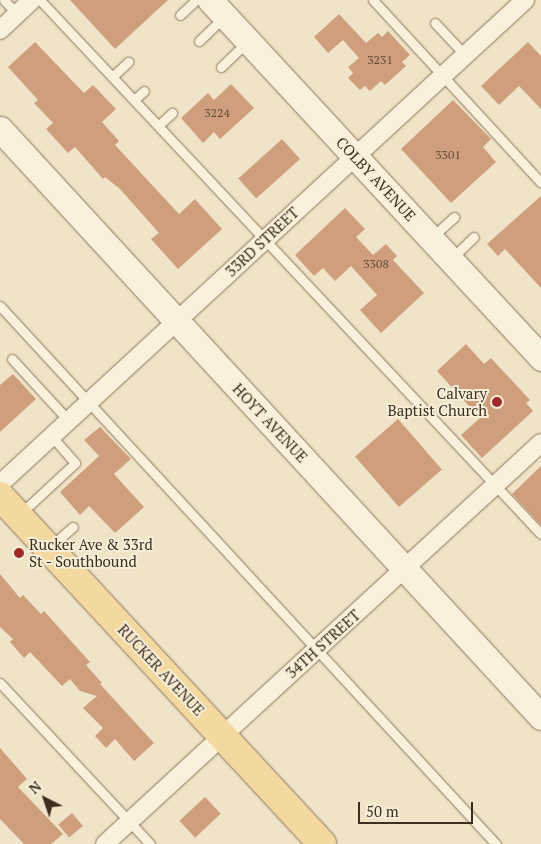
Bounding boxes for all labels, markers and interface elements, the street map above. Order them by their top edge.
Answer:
house number: 3231 [367,53,393,67]
house number: 3224 [204,106,230,120]
street label: COLBY AVENUE [332,133,420,225]
house number: 3301 [435,148,461,162]
street label: 33RD STREET [222,204,302,280]
house number: 3308 [363,257,389,271]
street label: HOYT AVENUE [229,380,311,466]
place label: Calvary Baptist Church [387,384,487,419]
marker: Calvary Baptist Church [491,396,503,408]
place label: Rucker Ave & 33rd St - Southbound [29,535,153,570]
marker: Rucker Ave & 33rd St - Southbound [13,547,25,559]
street label: 34TH STREET [282,606,364,682]
street label: RUCKER AVENUE [114,621,208,719]
north arrow [20,774,70,824]
text: N [25,777,45,798]
scale bar [361,792,476,824]
text: 50 m [366,801,399,821]

